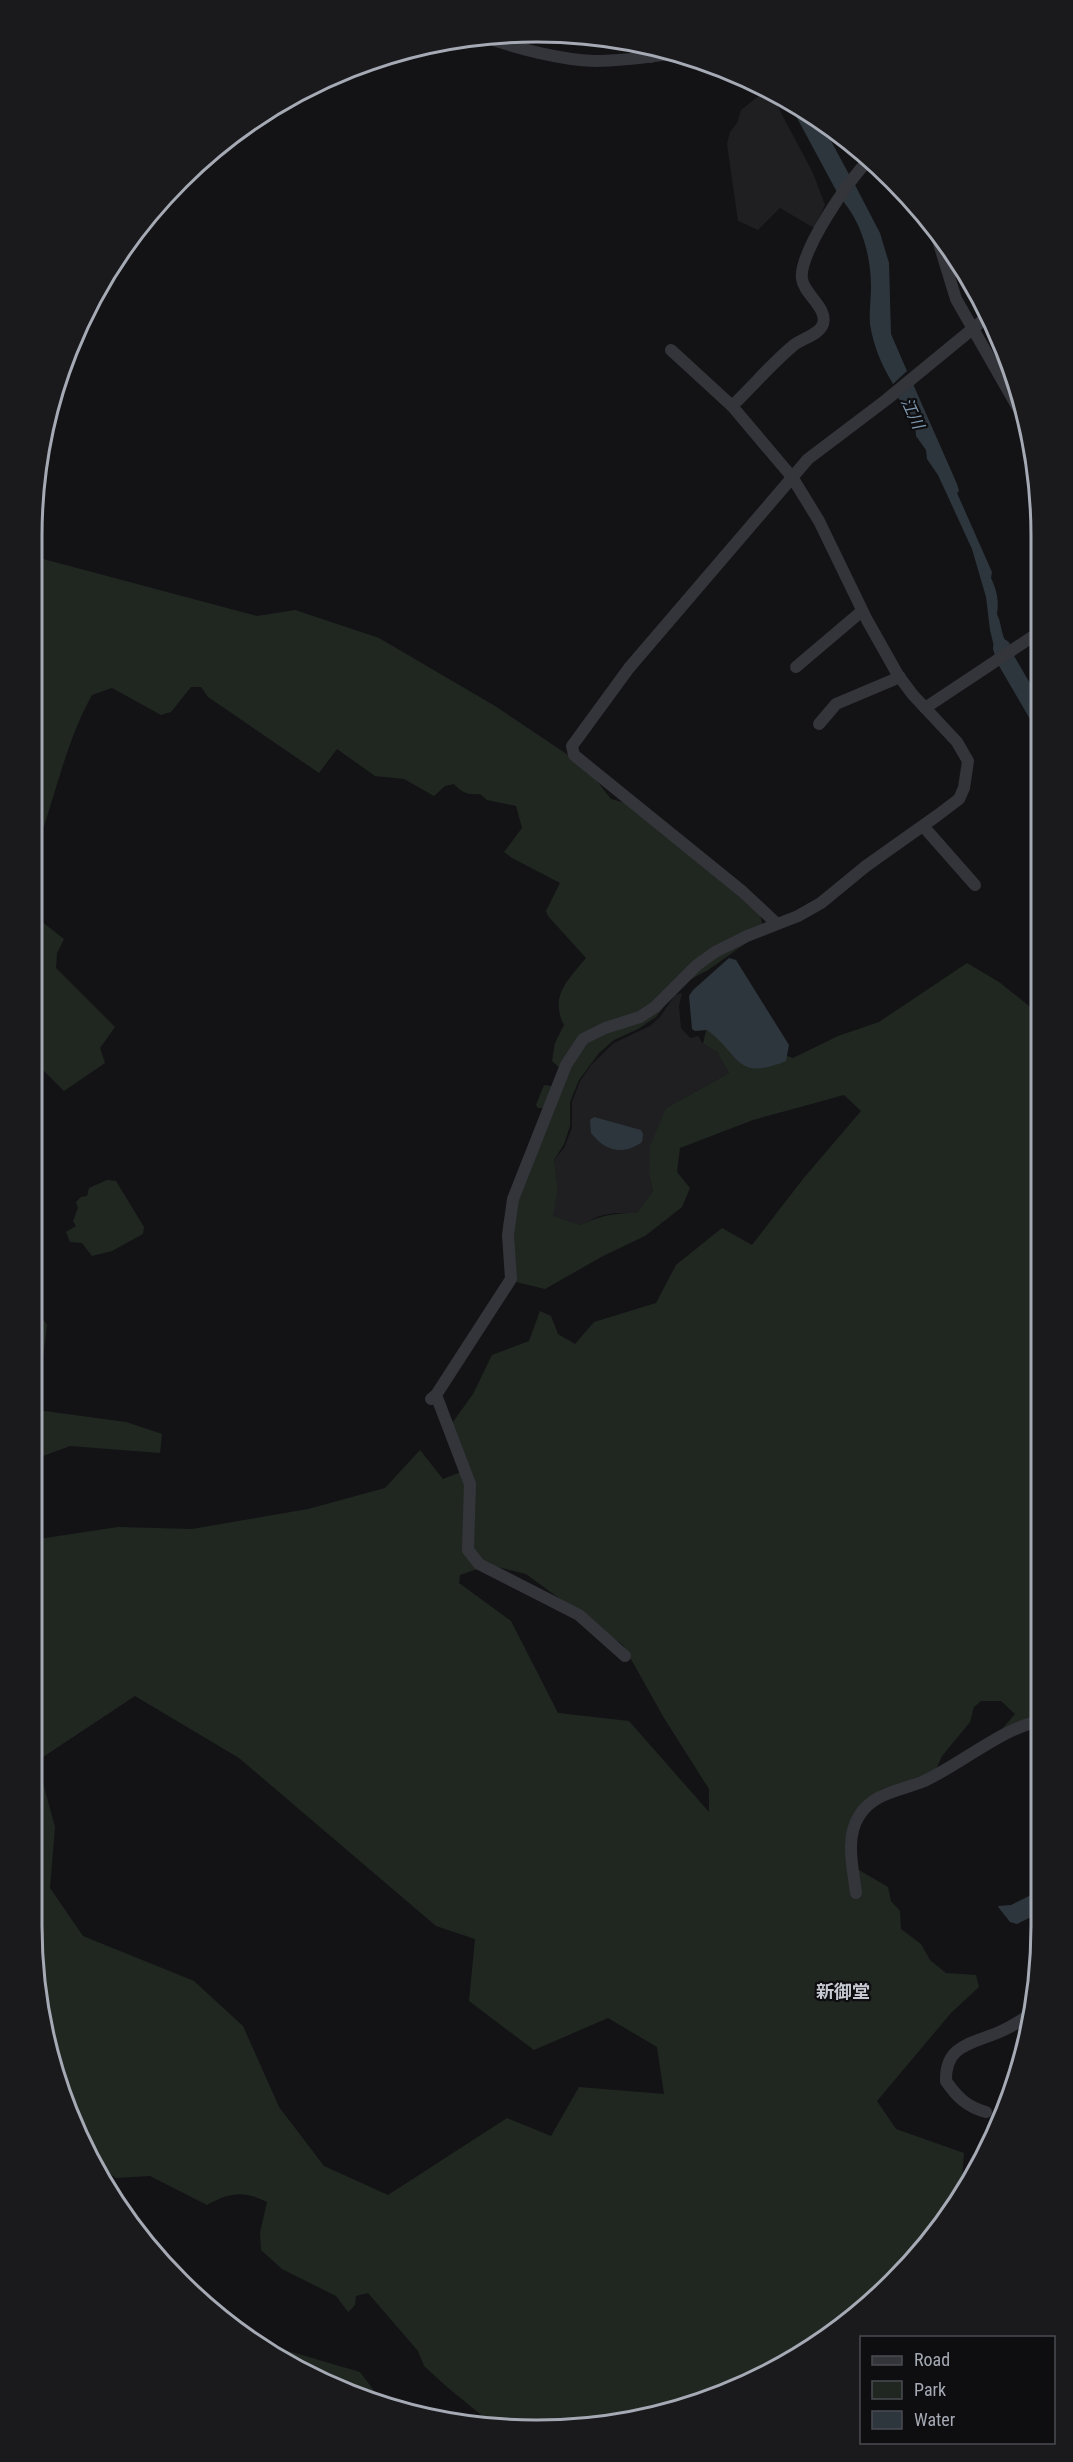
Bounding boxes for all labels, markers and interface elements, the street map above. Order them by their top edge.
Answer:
water label: 江川 [897,395,929,434]
district label: 新御堂 [816,1981,870,2002]
legend [860,2336,1055,2444]
text: Road [914,2349,950,2370]
text: Park [914,2379,946,2400]
text: Water [914,2409,956,2430]

